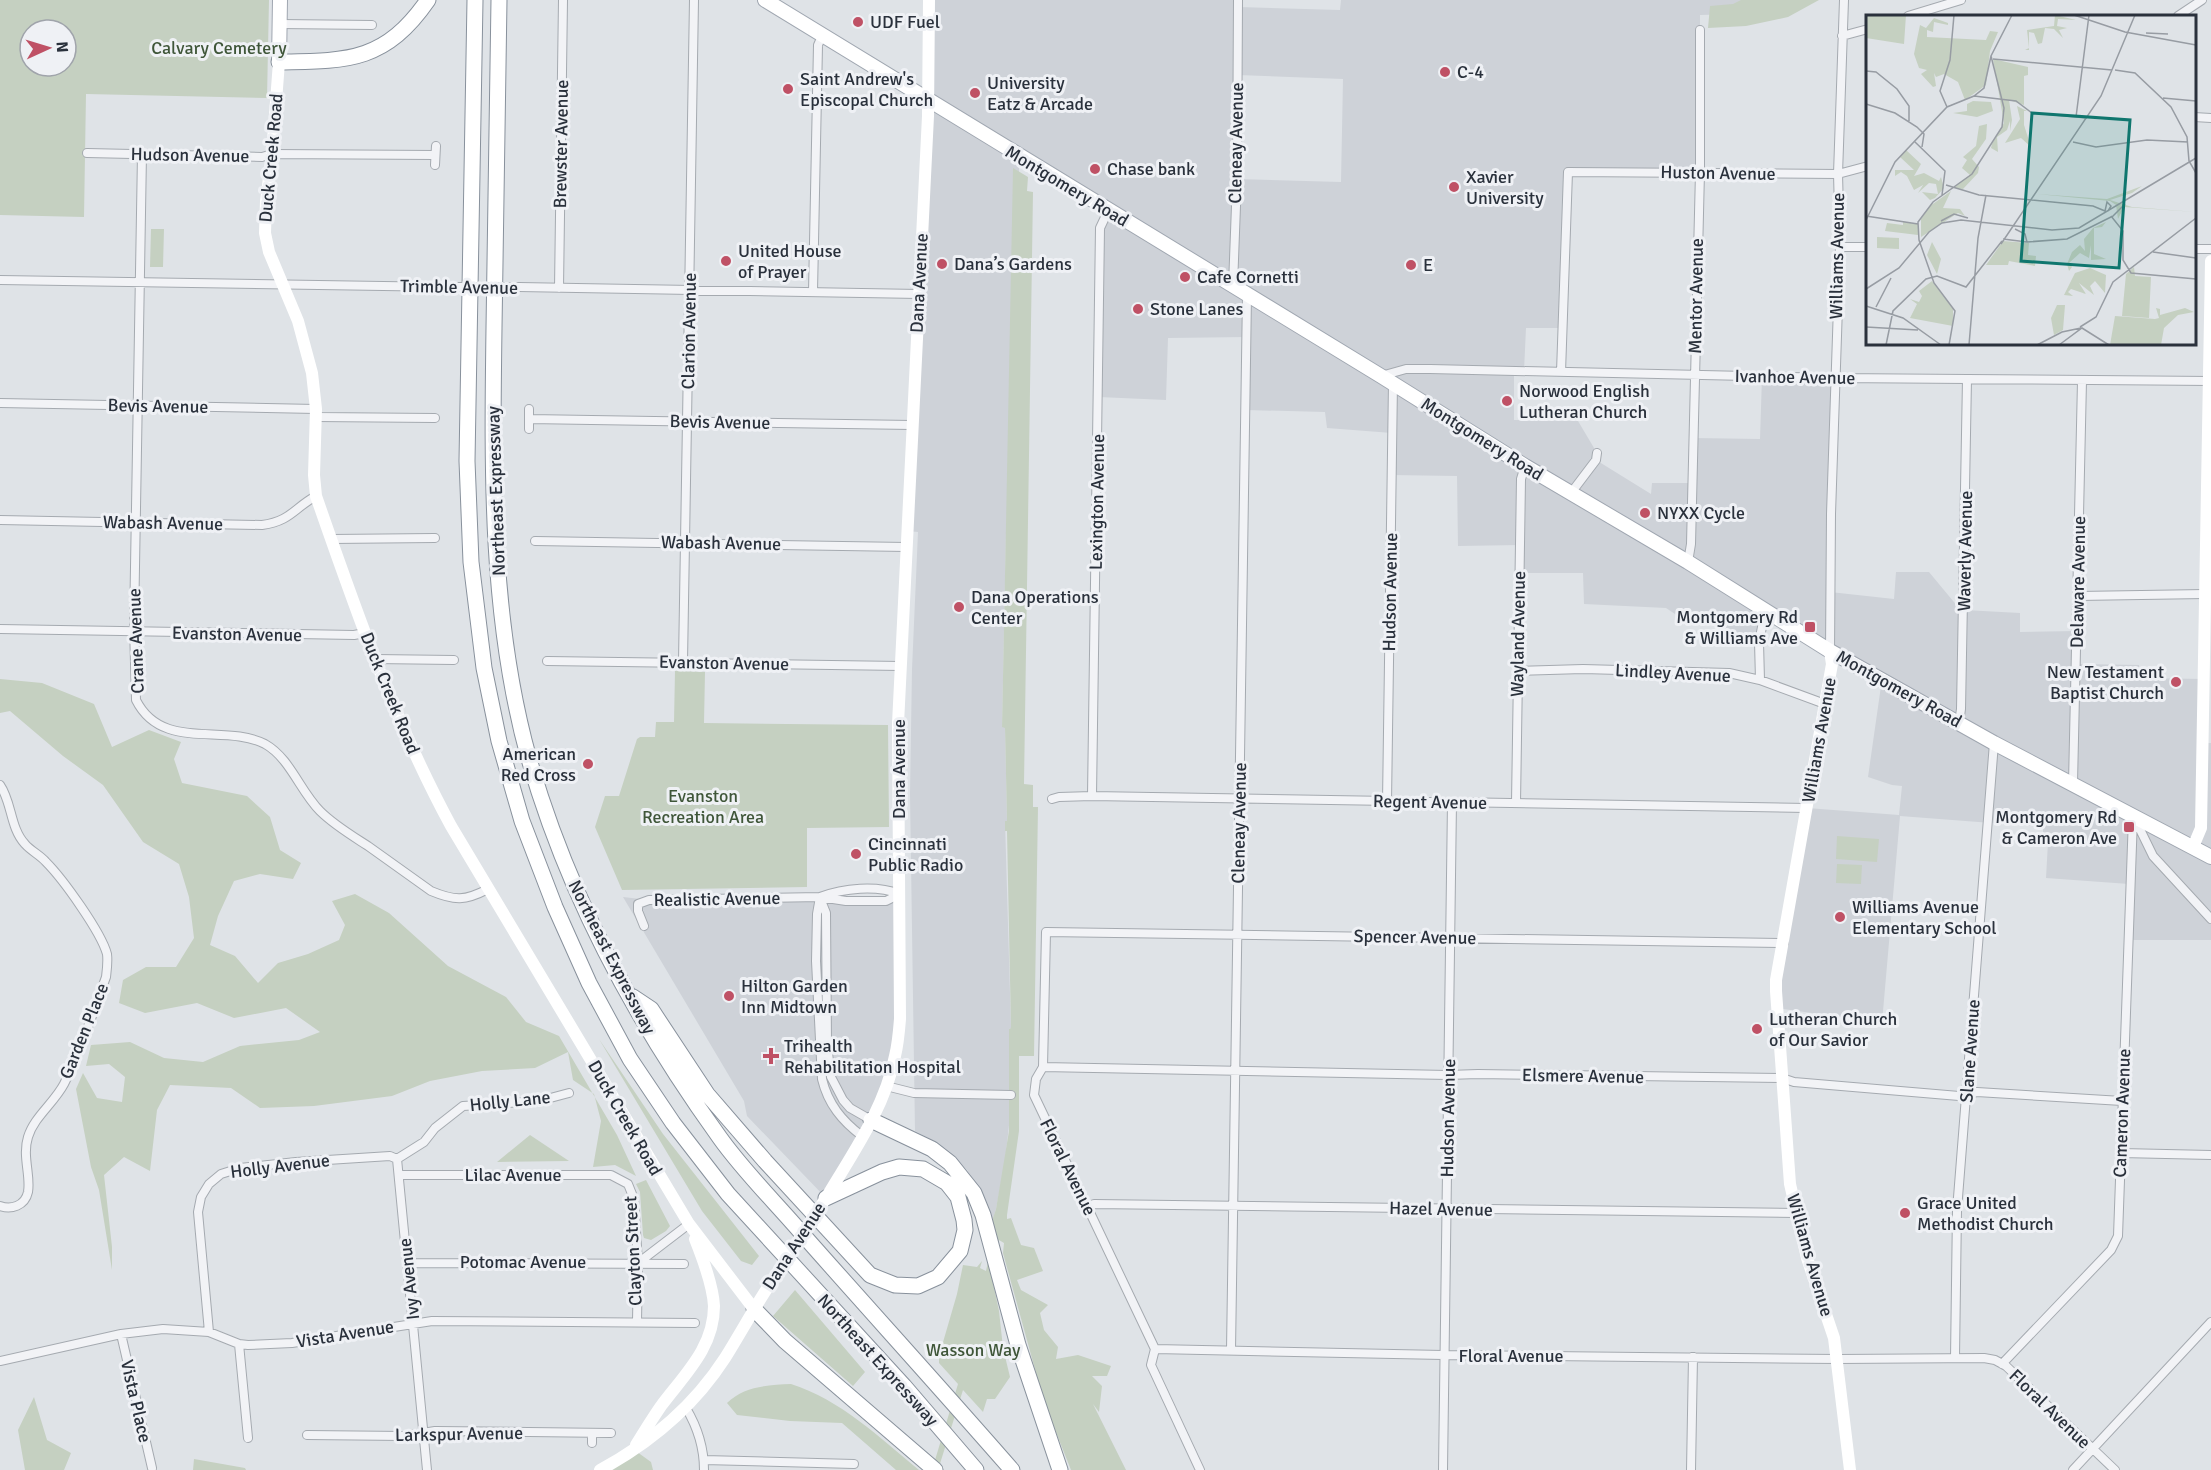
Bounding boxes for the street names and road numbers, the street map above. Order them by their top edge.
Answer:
street label: Brewster Avenue [549,80,573,208]
street label: Cleneay Avenue [1224,82,1248,204]
street label: Duck Creek Road [254,92,288,224]
street label: Montgomery Road [1001,140,1133,232]
street label: Hudson Avenue [130,143,250,167]
street label: Huston Avenue [1660,161,1776,185]
street label: Williams Avenue [1825,192,1849,320]
street label: Dana Avenue [905,233,933,333]
street label: Mentor Avenue [1684,238,1708,354]
street label: Clarion Avenue [677,273,701,389]
street label: Trimble Avenue [400,275,518,299]
street label: Ivanhoe Avenue [1734,365,1856,389]
street label: Montgomery Road [1417,393,1547,485]
street label: Bevis Avenue [107,394,209,418]
street label: Northeast Expressway [482,405,510,576]
street label: Bevis Avenue [669,410,771,434]
street label: Lexington Avenue [1085,434,1109,570]
street label: Waverly Avenue [1953,490,1977,612]
street label: Wabash Avenue [103,511,223,535]
street label: Delaware Avenue [2066,516,2090,648]
street label: Wabash Avenue [661,531,781,555]
street label: Hudson Avenue [1378,532,1402,652]
street label: Wayland Avenue [1506,571,1530,697]
street label: Crane Avenue [123,588,149,694]
street label: Evanston Avenue [172,622,302,646]
street label: Duck Creek Road [356,629,424,757]
street label: Montgomery Road [1832,645,1966,733]
street label: Evanston Avenue [659,651,789,675]
street label: Lindley Avenue [1615,659,1731,687]
street label: Williams Avenue [1797,676,1841,804]
street label: Dana Avenue [888,719,910,819]
street label: Cleneay Avenue [1227,762,1251,884]
street label: Regent Avenue [1373,790,1487,814]
street label: Northeast Expressway [564,876,661,1038]
street label: Realistic Avenue [653,887,781,911]
street label: Spencer Avenue [1353,925,1477,949]
street label: Garden Place [55,980,113,1082]
street label: Slane Avenue [1955,999,1985,1103]
street label: Cameron Avenue [2109,1048,2135,1178]
street label: Duck Creek Road [583,1056,667,1180]
street label: Hudson Avenue [1436,1058,1460,1178]
street label: Elsmere Avenue [1522,1064,1644,1088]
street label: Holly Lane [468,1086,552,1116]
street label: Floral Avenue [1035,1115,1101,1219]
street label: Holly Avenue [229,1149,331,1183]
street label: Lilac Avenue [464,1164,562,1186]
street label: Williams Avenue [1782,1191,1838,1319]
street label: Clayton Street [619,1196,647,1306]
street label: Hazel Avenue [1389,1197,1493,1221]
street label: Dana Avenue [758,1198,830,1294]
street label: Ivy Avenue [394,1237,424,1321]
street label: Potomac Avenue [460,1251,586,1273]
street label: Northeast Expressway [813,1289,943,1431]
street label: Vista Avenue [294,1315,396,1353]
street label: Floral Avenue [1458,1345,1564,1367]
street label: Vista Place [116,1357,156,1445]
street label: Floral Avenue [2005,1365,2095,1453]
street label: Larkspur Avenue [395,1422,523,1446]

